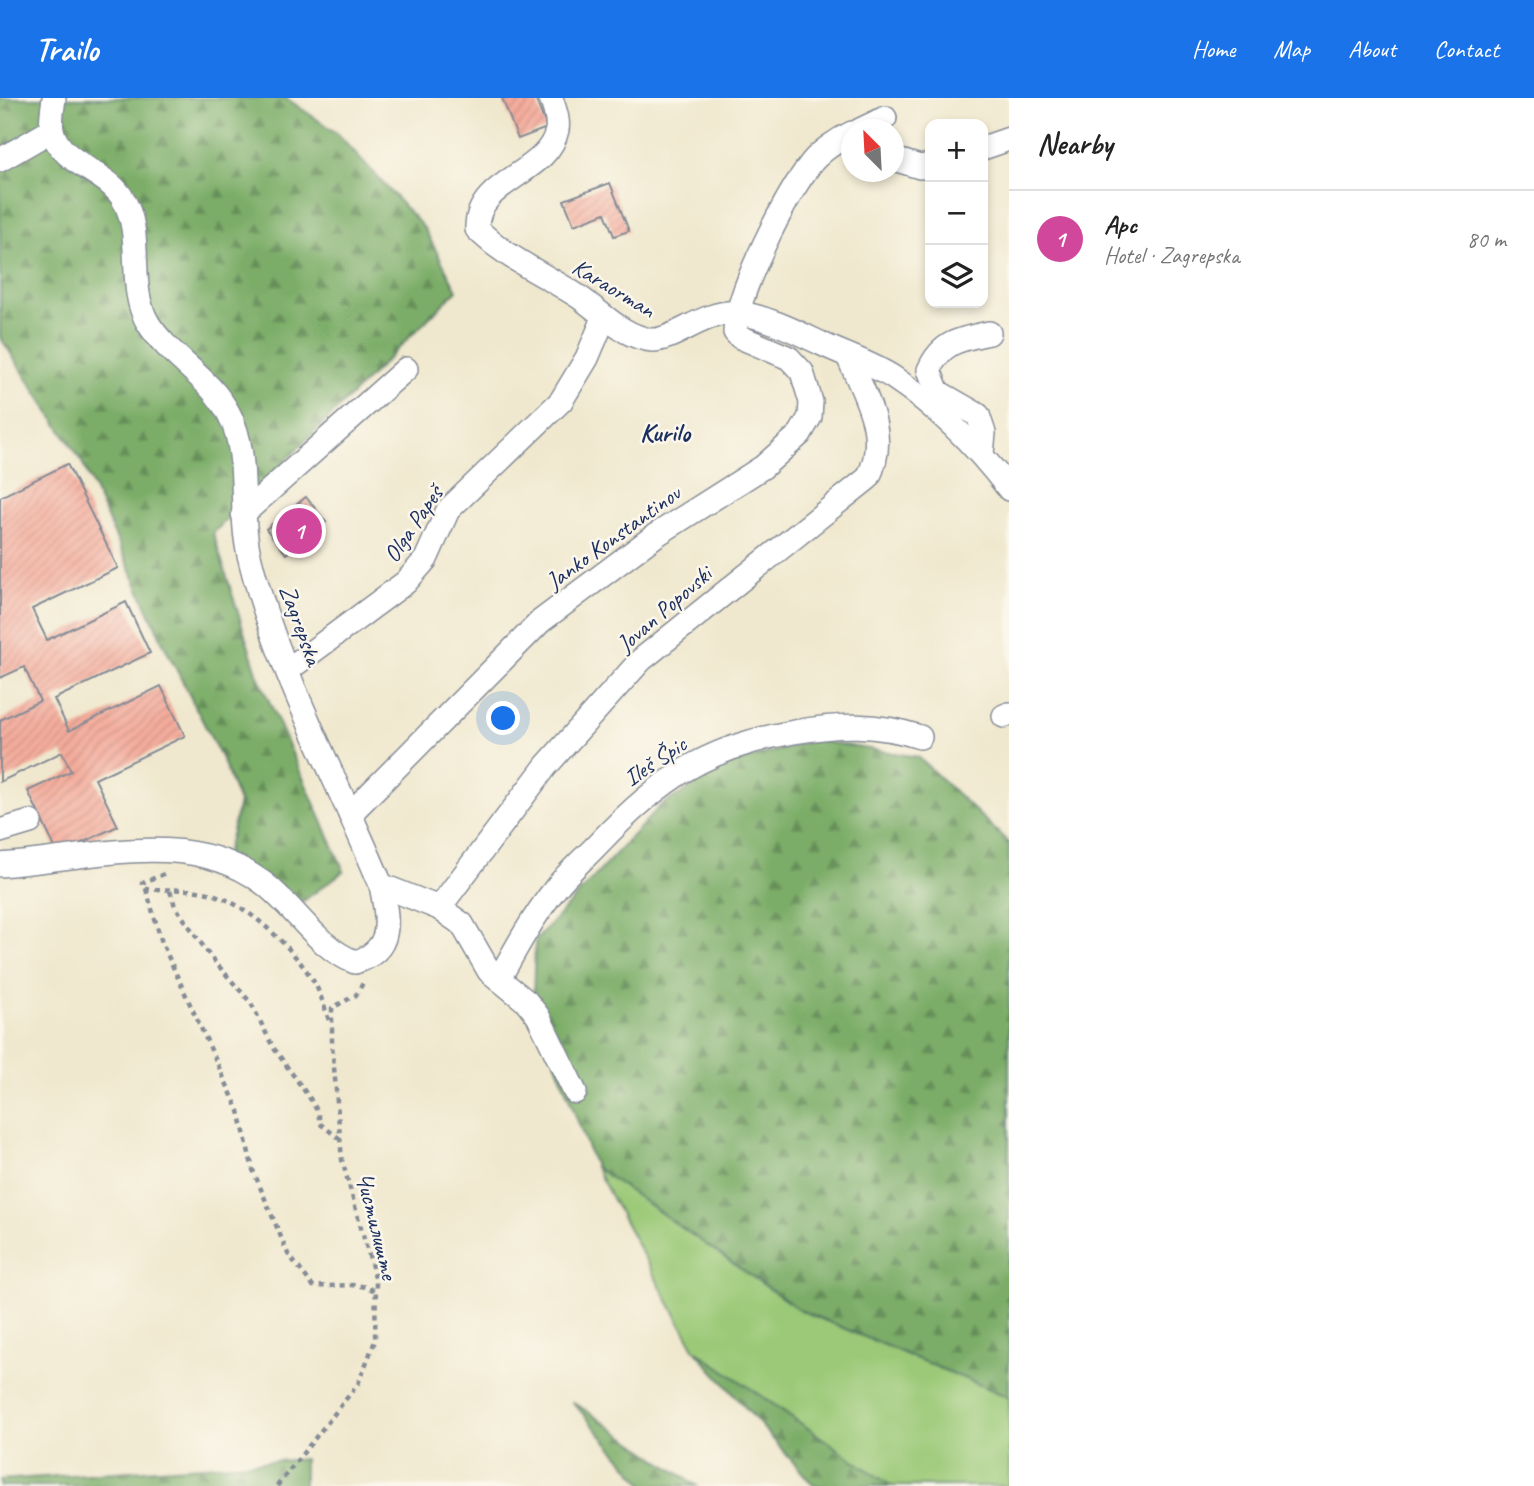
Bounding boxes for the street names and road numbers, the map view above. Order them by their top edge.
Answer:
street label: Karaorman [567,252,662,325]
street label: Olga Papeš [377,477,452,568]
street label: Janko Konstantinov [539,477,688,596]
street label: Jovan Popovski [610,558,720,659]
street label: Zagrepska [273,581,330,671]
street label: Ileš Špic [618,728,694,793]
street label: Чистилиште [349,1170,405,1285]

